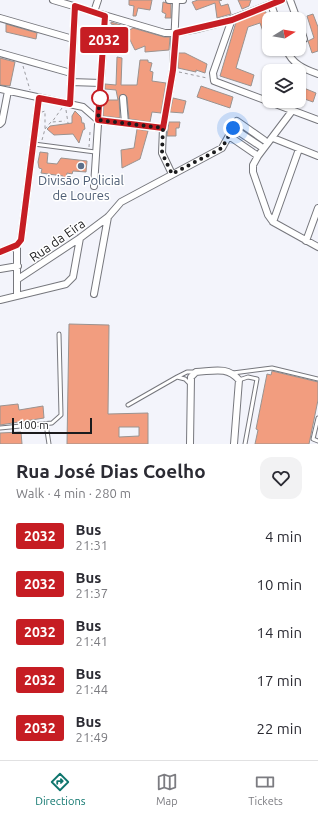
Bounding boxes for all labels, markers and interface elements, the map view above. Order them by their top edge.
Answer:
north arrow [262,12,306,56]
map controls [262,12,306,108]
line badge: 2032 [76,27,132,53]
text: 2032 [88,32,120,48]
button: layers [262,64,306,108]
unlabelled marker [91,89,109,107]
your location [223,118,243,138]
marker: Divisão Policial de Loures [76,161,86,171]
place label: Divisão Policial de Loures [38,173,124,202]
street label: Rua da Eira [27,216,87,264]
scale bar [12,416,92,435]
text: 100 m [18,419,49,431]
button: heart [260,457,302,499]
text: Rua José Dias Coelho [16,460,206,482]
text: Walk · 4 min · 280 m [16,486,131,500]
text: Bus [76,521,101,538]
text: 2032 [24,528,56,544]
text: 4 min [265,528,302,545]
text: 21:31 [76,538,108,552]
text: Bus [76,569,101,586]
text: 2032 [24,576,56,592]
text: 10 min [256,576,302,593]
text: 21:37 [76,586,108,600]
text: Bus [76,617,101,634]
text: 2032 [24,624,56,640]
text: 14 min [256,624,302,641]
text: 21:41 [76,634,108,648]
text: Bus [76,665,101,682]
text: 2032 [24,672,56,688]
text: 17 min [256,672,302,689]
text: 21:44 [76,682,108,696]
text: Bus [76,713,101,730]
text: 2032 [24,720,56,736]
text: 22 min [256,720,302,737]
text: 21:49 [76,730,108,744]
tab: Directions [35,771,85,807]
tab: Map [156,771,178,807]
tab: Tickets [248,771,283,807]

